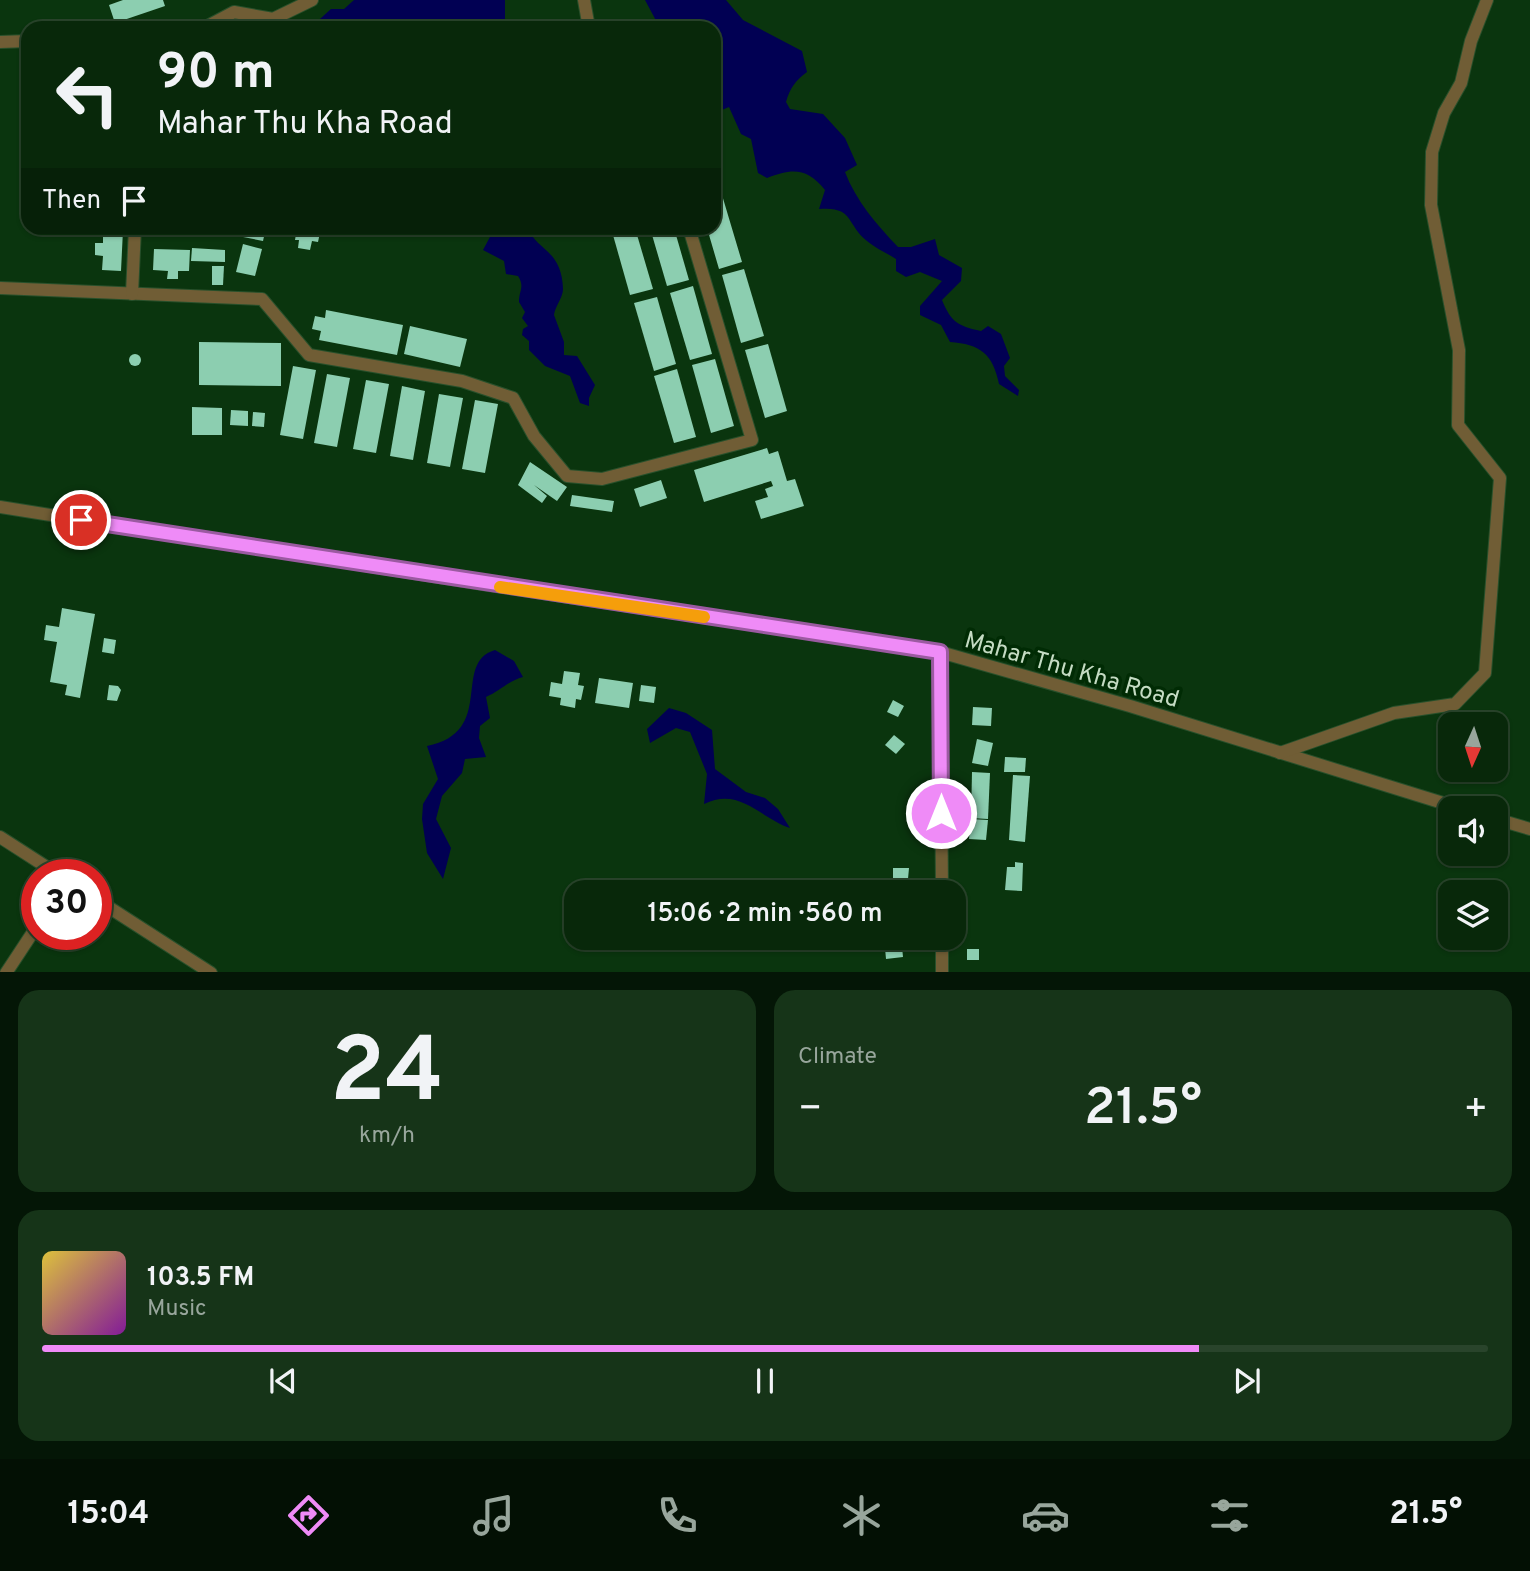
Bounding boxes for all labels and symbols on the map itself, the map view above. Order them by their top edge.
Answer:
pin [51,490,111,550]
street label: Mahar Thu Kha Road [961,626,1182,716]
north arrow [1438,712,1508,782]
position arrow [904,776,978,850]
speed limit sign: 30 [21,859,112,950]

